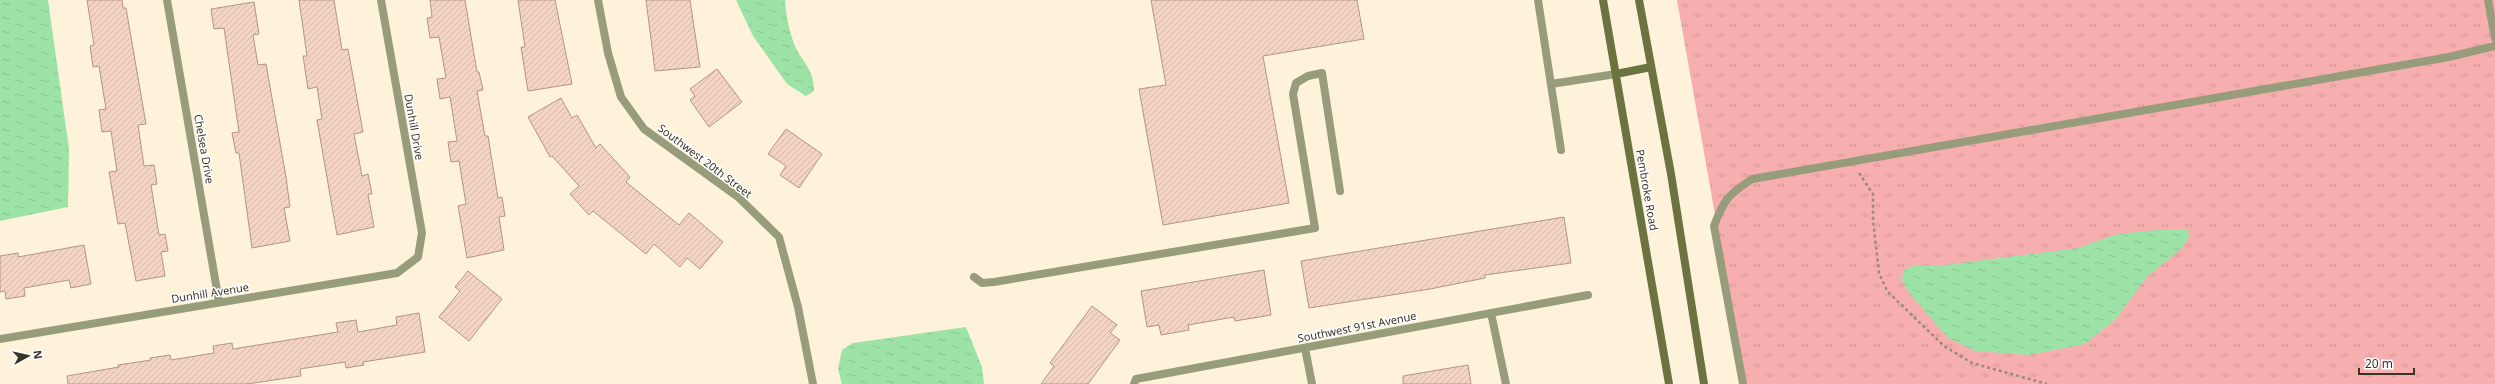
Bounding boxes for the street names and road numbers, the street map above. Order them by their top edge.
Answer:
street label: Dunhill Drive [401,93,428,161]
street label: Chelsea Drive [191,113,218,185]
street label: Southwest 20th Street [655,120,755,201]
street label: Pembroke Road [1633,148,1662,232]
street label: Dunhill Avenue [170,279,250,306]
street label: Southwest 91st Avenue [1296,308,1417,345]

